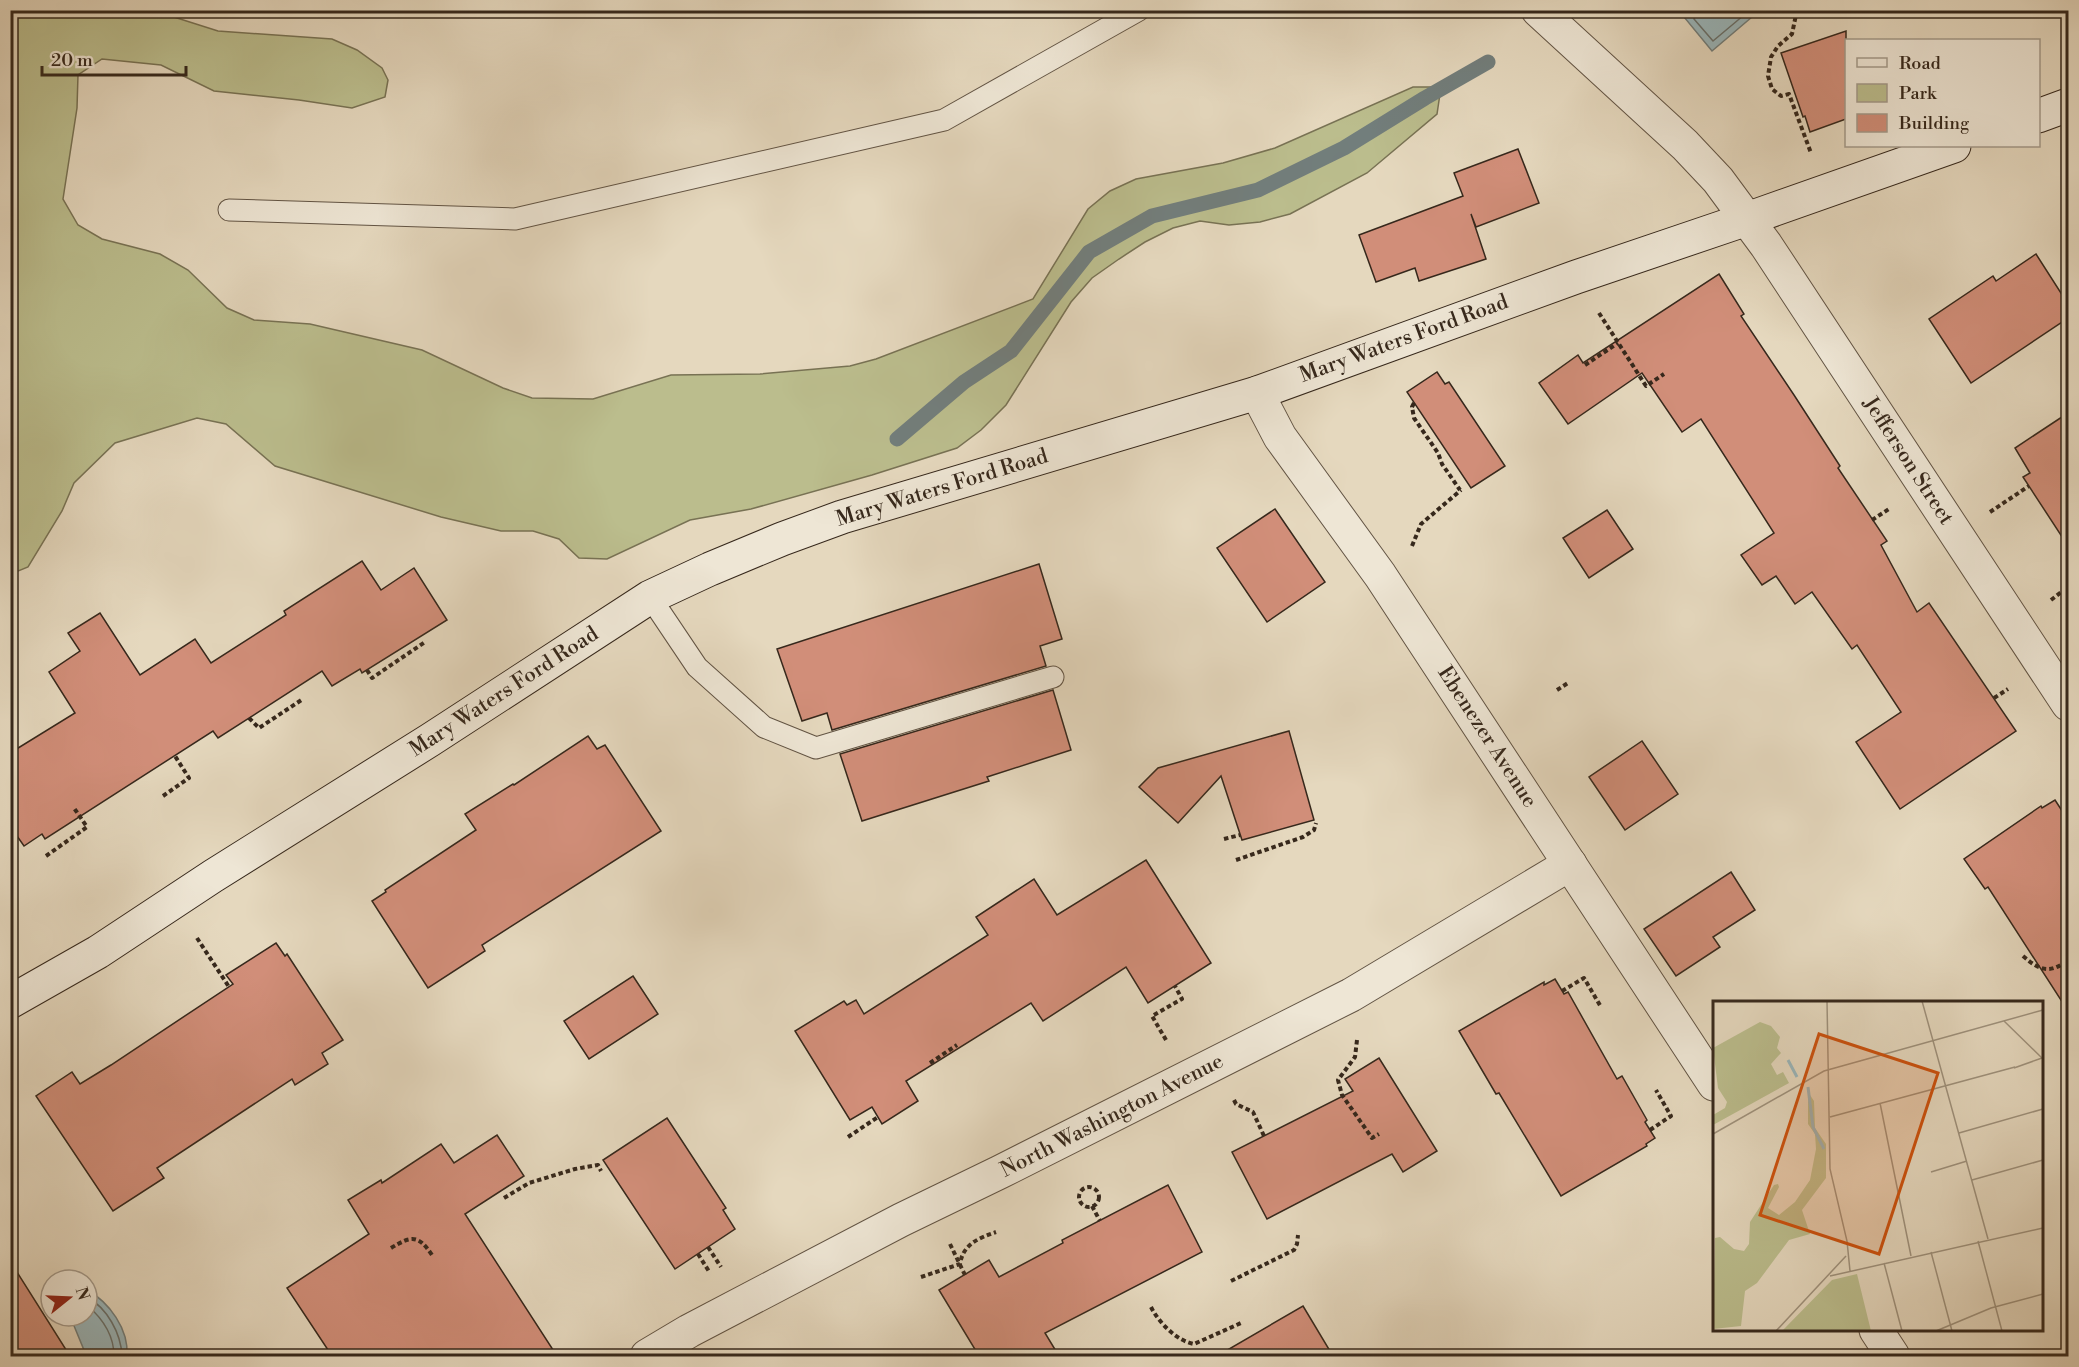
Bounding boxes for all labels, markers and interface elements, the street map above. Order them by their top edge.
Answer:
scale bar [42,39,186,77]
legend [1845,39,2040,147]
text: 20 m [51,49,93,72]
text: Road [1899,52,1942,75]
text: Park [1899,82,1938,105]
text: Building [1898,112,1970,135]
street label: Mary Waters Ford Road [1296,289,1512,389]
street label: Jefferson Street [1856,391,1959,530]
street label: Mary Waters Ford Road [833,443,1051,533]
street label: Mary Waters Ford Road [405,621,604,763]
street label: Ebenezer Avenue [1432,661,1542,813]
inset map [1713,1001,2043,1331]
street label: North Washington Avenue [996,1048,1228,1184]
north arrow [39,1268,99,1328]
text: N [71,1285,94,1303]

